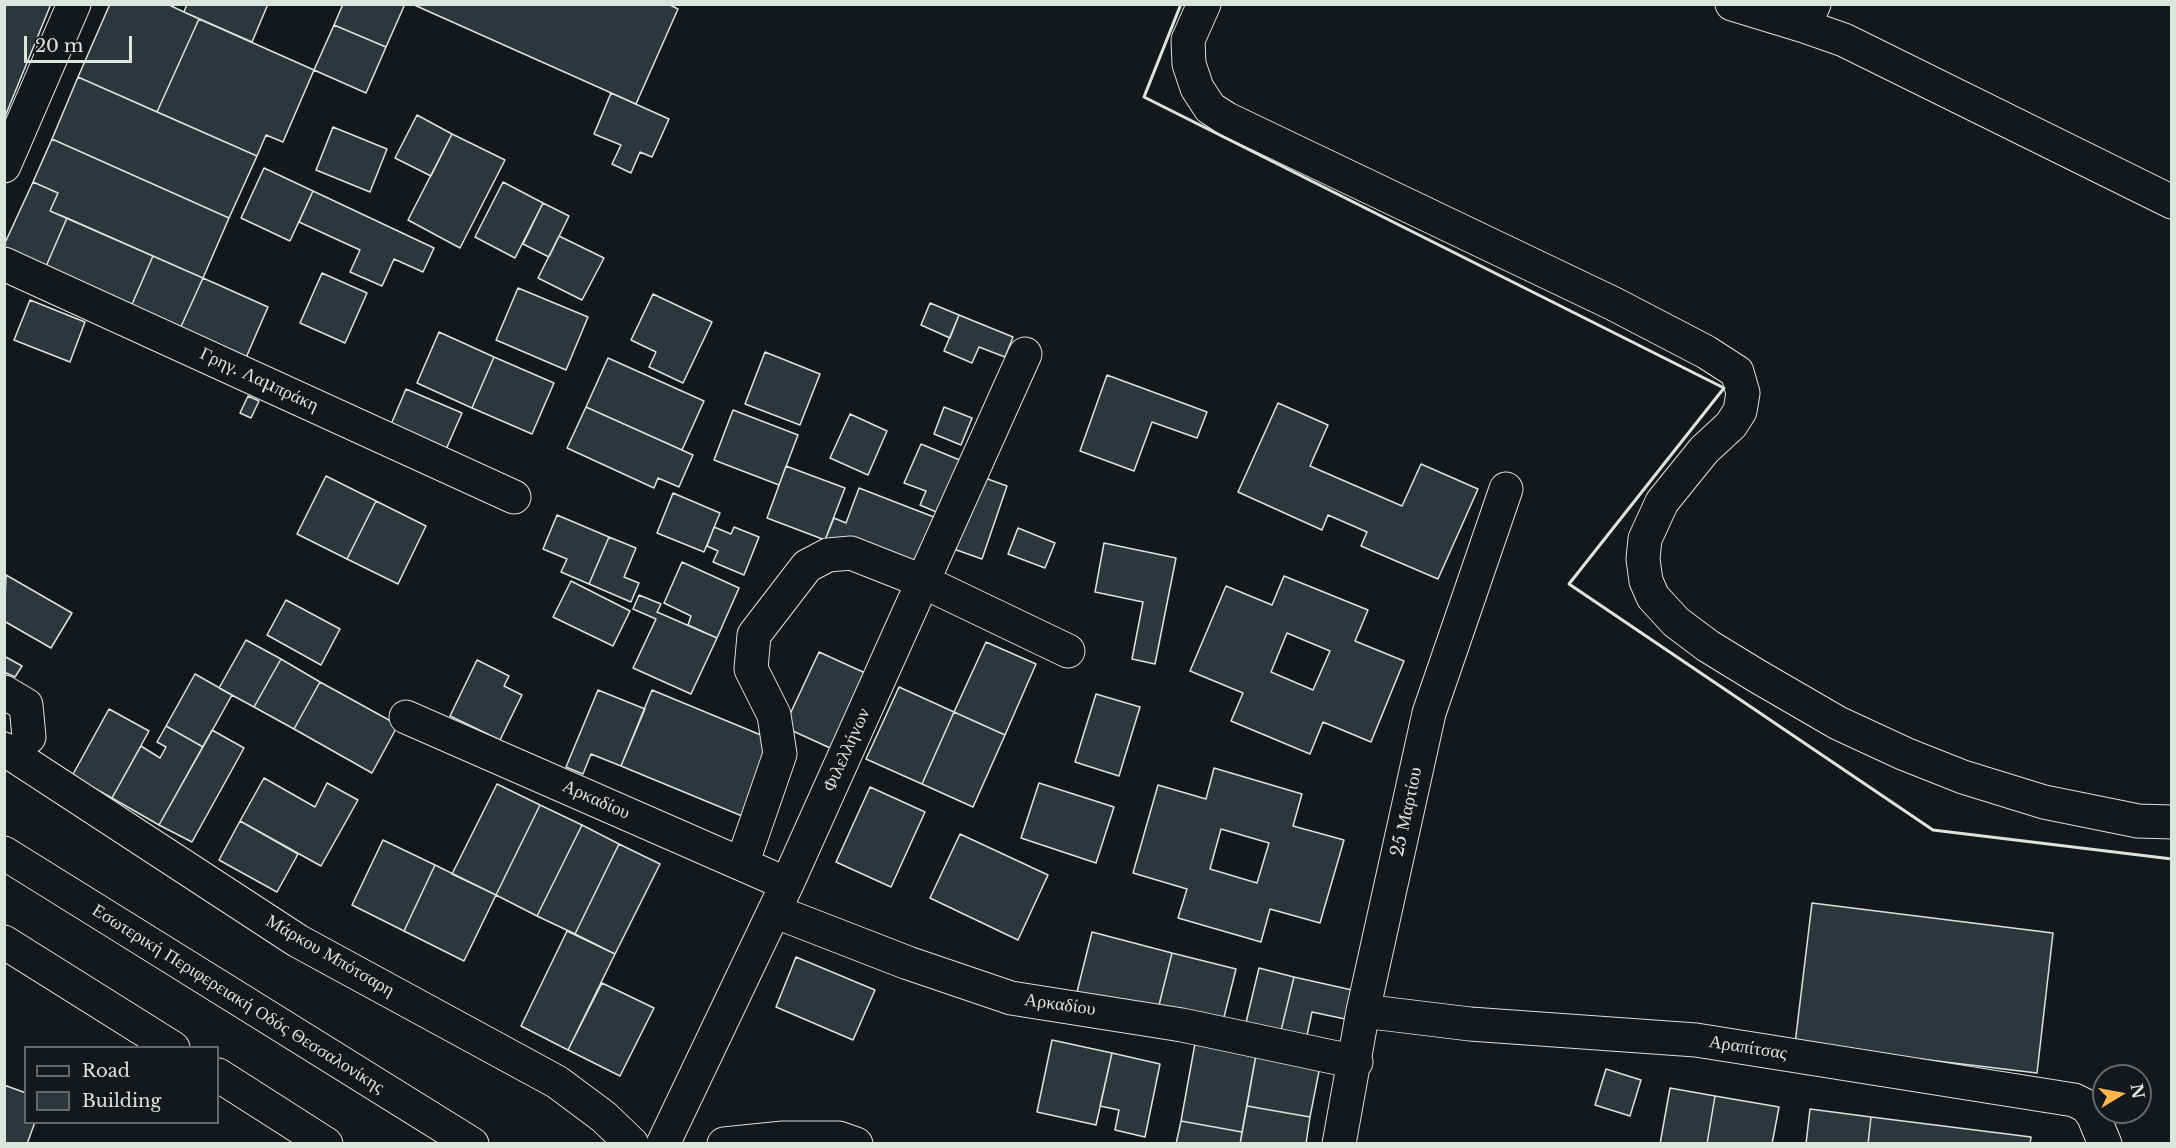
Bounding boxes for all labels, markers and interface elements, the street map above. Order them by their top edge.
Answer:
scale bar [27,24,135,62]
text: 20 m [35,35,83,57]
street label: Γρηγ. Λαμπράκη [196,343,322,417]
street label: Φιλελλήνων [819,705,875,795]
street label: 25 Μαρτίου [1387,765,1427,859]
street label: Αρκαδίου [559,776,633,824]
street label: Εσωτερική Περιφερειακή Οδός Θεσσαλονίκης [88,900,388,1098]
street label: Μάρκου Μπότσαρη [262,910,398,1002]
street label: Αρκαδίου [1023,989,1097,1021]
street label: Αραπίτσας [1707,1031,1789,1065]
legend [24,1046,219,1124]
text: Road [82,1060,130,1082]
north arrow [2092,1064,2152,1124]
text: N [2127,1082,2149,1100]
text: Building [82,1090,161,1112]

